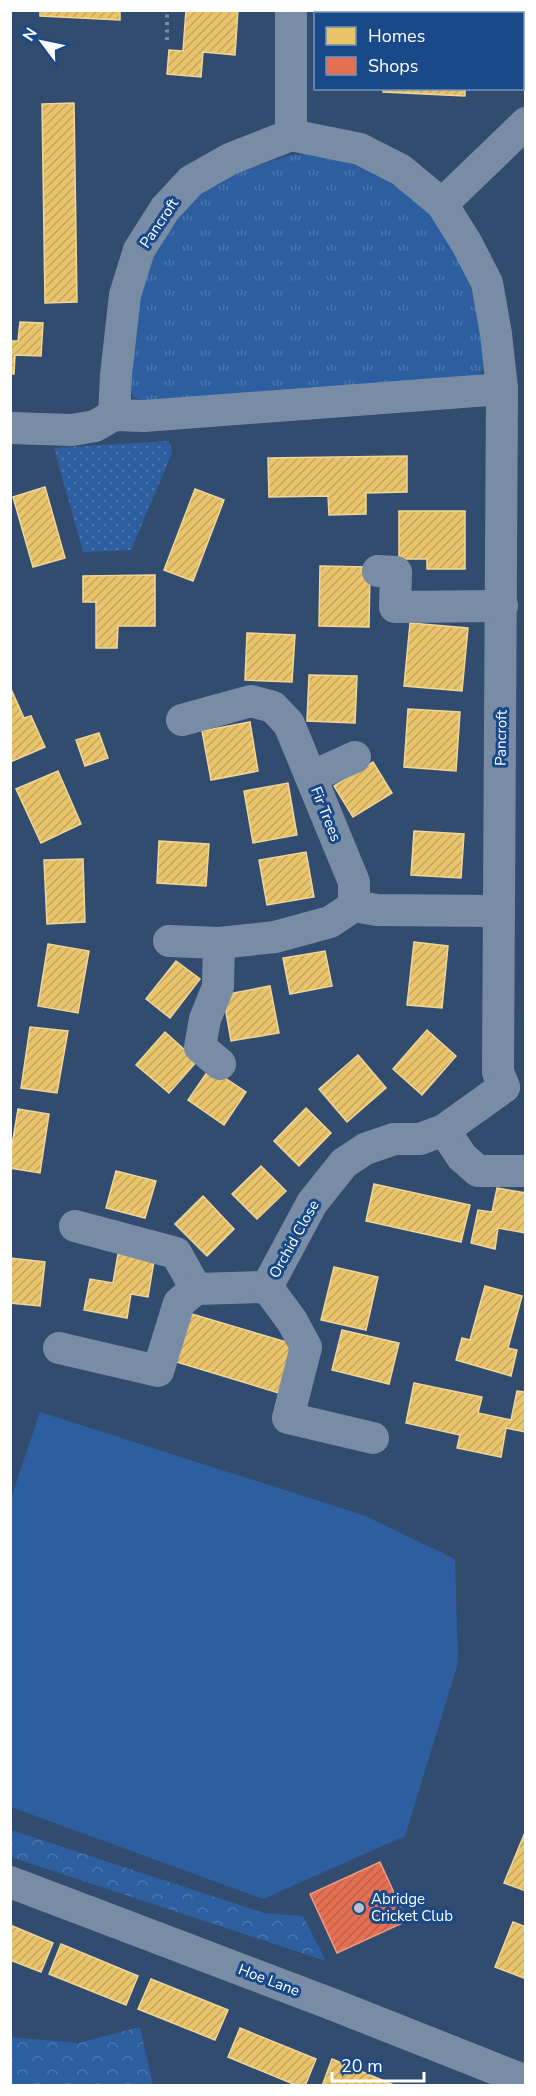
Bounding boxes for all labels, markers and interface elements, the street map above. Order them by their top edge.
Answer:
north arrow [12,12,72,72]
legend [314,12,524,90]
text: N [18,24,43,45]
text: Homes [368,24,425,48]
text: Shops [368,54,418,78]
street label: Pancroft [135,194,183,252]
street label: Pancroft [491,709,511,766]
street label: Fir Trees [306,784,346,844]
street label: Orchid Close [264,1196,324,1282]
place label: Abridge Cricket Club [371,1889,453,1926]
marker: Abridge Cricket Club [352,1901,366,1915]
street label: Hoe Lane [235,1959,303,2001]
scale bar [332,2045,424,2083]
text: 20 m [341,2054,383,2078]

